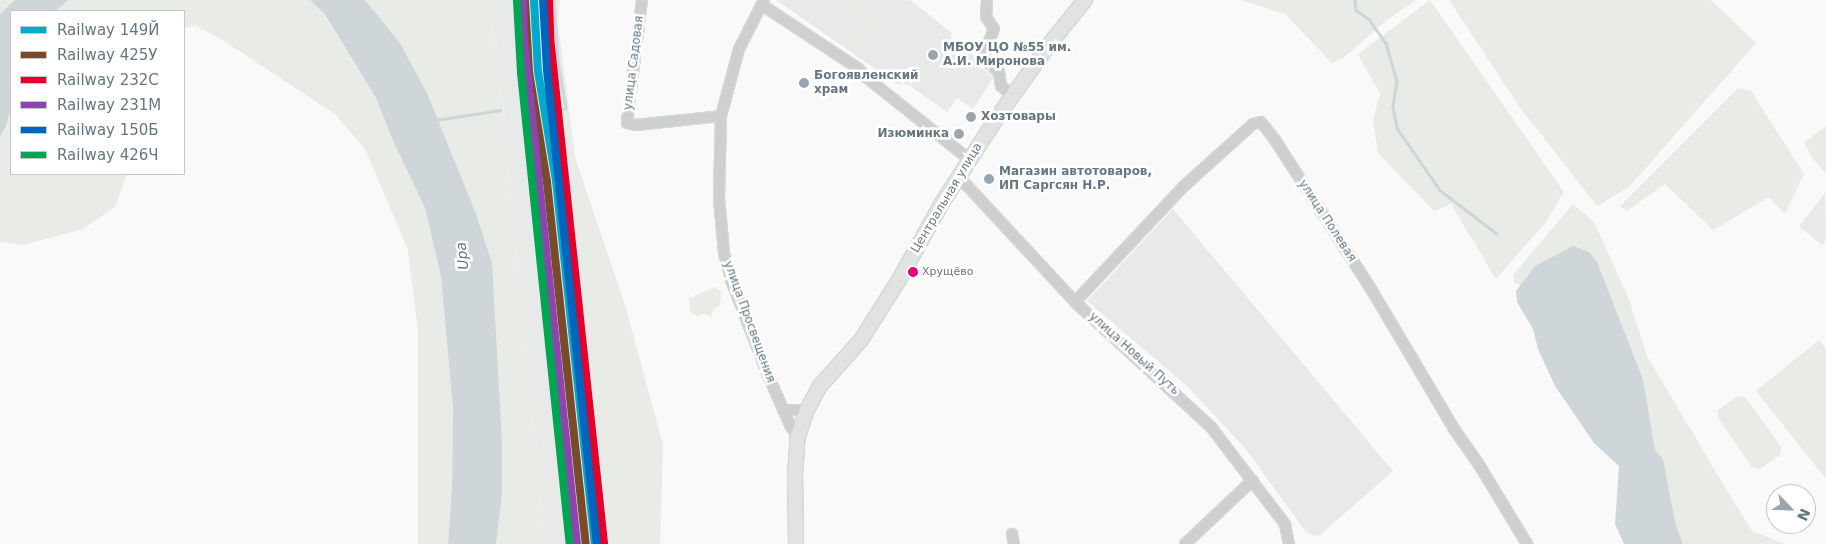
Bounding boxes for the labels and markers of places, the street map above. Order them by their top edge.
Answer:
place label: МБОУ ЦО №55 им. А.И. Миронова [943,41,1071,69]
marker: МБОУ ЦО №55 им. А.И. Миронова [927,49,939,61]
place label: Богоявленский храм [814,69,918,97]
marker: Богоявленский храм [798,77,810,89]
place label: Хозтовары [981,110,1056,124]
marker: Хозтовары [965,111,977,123]
place label: Изюминка [878,127,949,141]
marker: Изюминка [953,128,965,140]
place label: Магазин автотоваров, ИП Саргсян Н.Р. [999,165,1152,193]
marker: Магазин автотоваров, ИП Саргсян Н.Р. [983,173,995,185]
place label: Хрущёво [922,265,973,279]
marker: Хрущёво [908,267,918,277]

